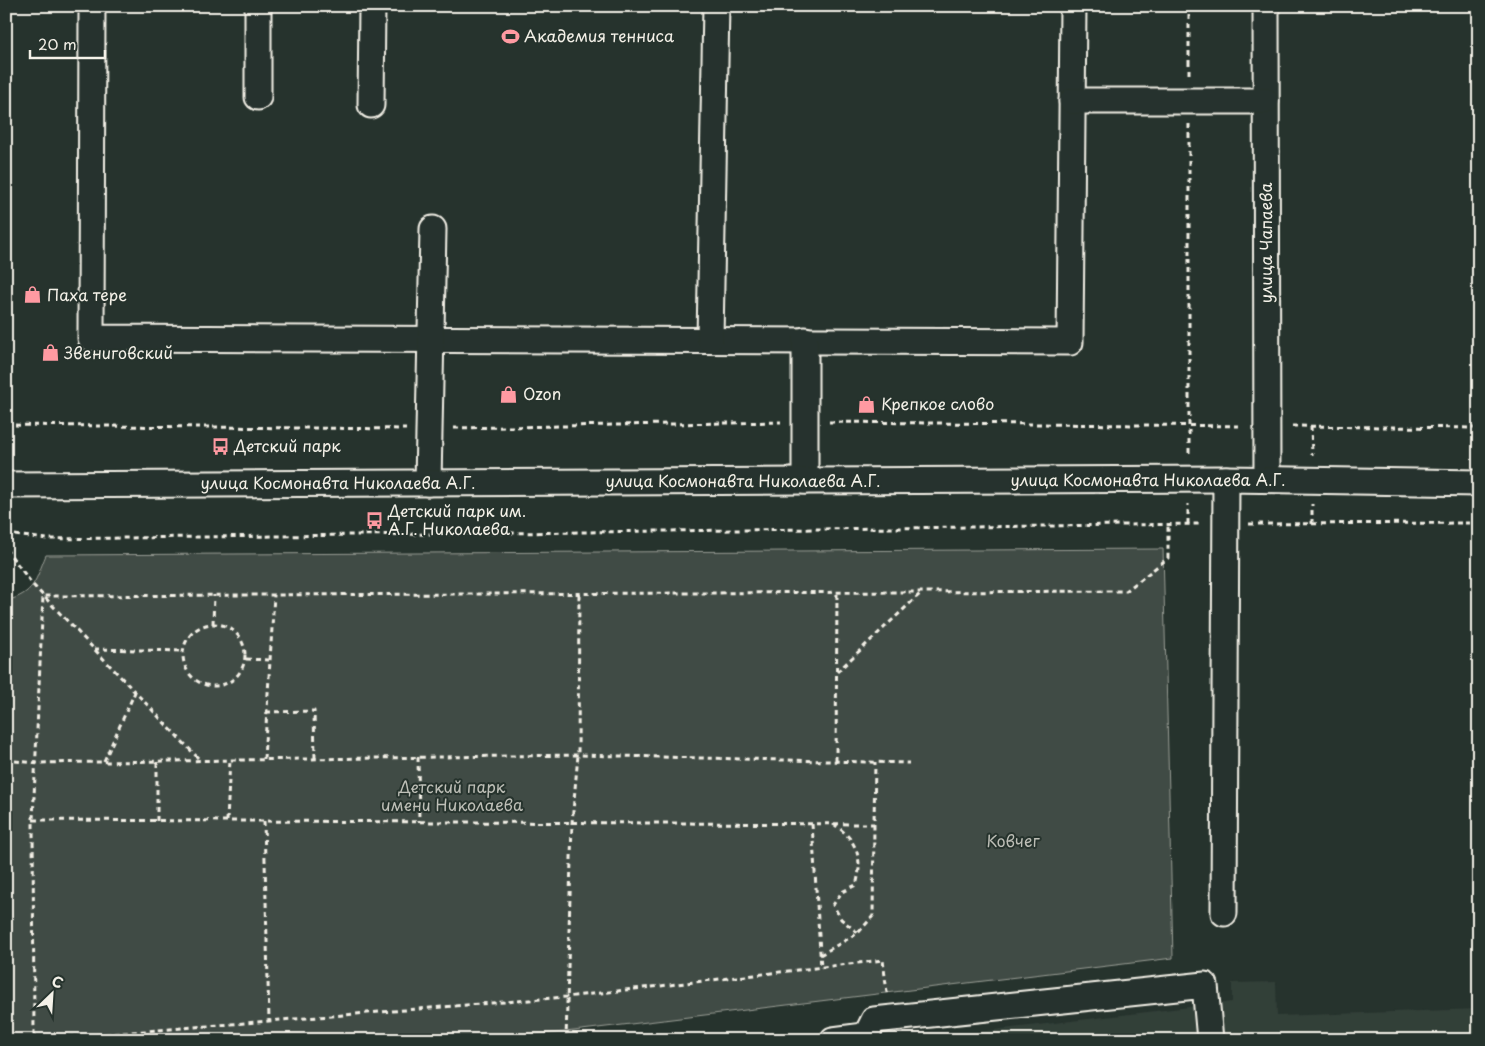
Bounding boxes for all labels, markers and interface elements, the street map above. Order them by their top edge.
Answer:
place label: Академия тенниса [524,23,674,47]
sports icon: Академия тенниса [500,26,520,46]
scale bar [30,28,105,60]
text: 20 m [38,32,77,55]
street label: улица Чапаева [1253,183,1277,303]
place label: Паха тере [47,282,127,306]
shop icon: Паха тере [23,285,43,305]
place label: Звениговский [64,340,173,364]
shop icon: Звениговский [40,343,60,363]
place label: Ozon [523,381,561,405]
shop icon: Ozon [499,384,519,404]
place label: Крепкое слово [881,391,994,415]
shop icon: Крепкое слово [857,394,877,414]
place label: Детский парк [233,433,341,457]
bus stop icon: Детский парк [210,436,230,456]
street label: улица Космонавта Николаева А.Г. [1011,467,1285,491]
street label: улица Космонавта Николаева А.Г. [606,468,880,492]
street label: улица Космонавта Николаева А.Г. [201,470,475,494]
place label: Детский парк им. А.Г. Николаева [387,498,526,540]
bus stop icon: Детский парк им. А.Г. Николаева [364,510,384,530]
park label: Детский парк имени Николаева [381,774,523,816]
park label: Ковчег [986,828,1041,852]
north arrow [28,968,78,1018]
text: С [48,970,67,994]

